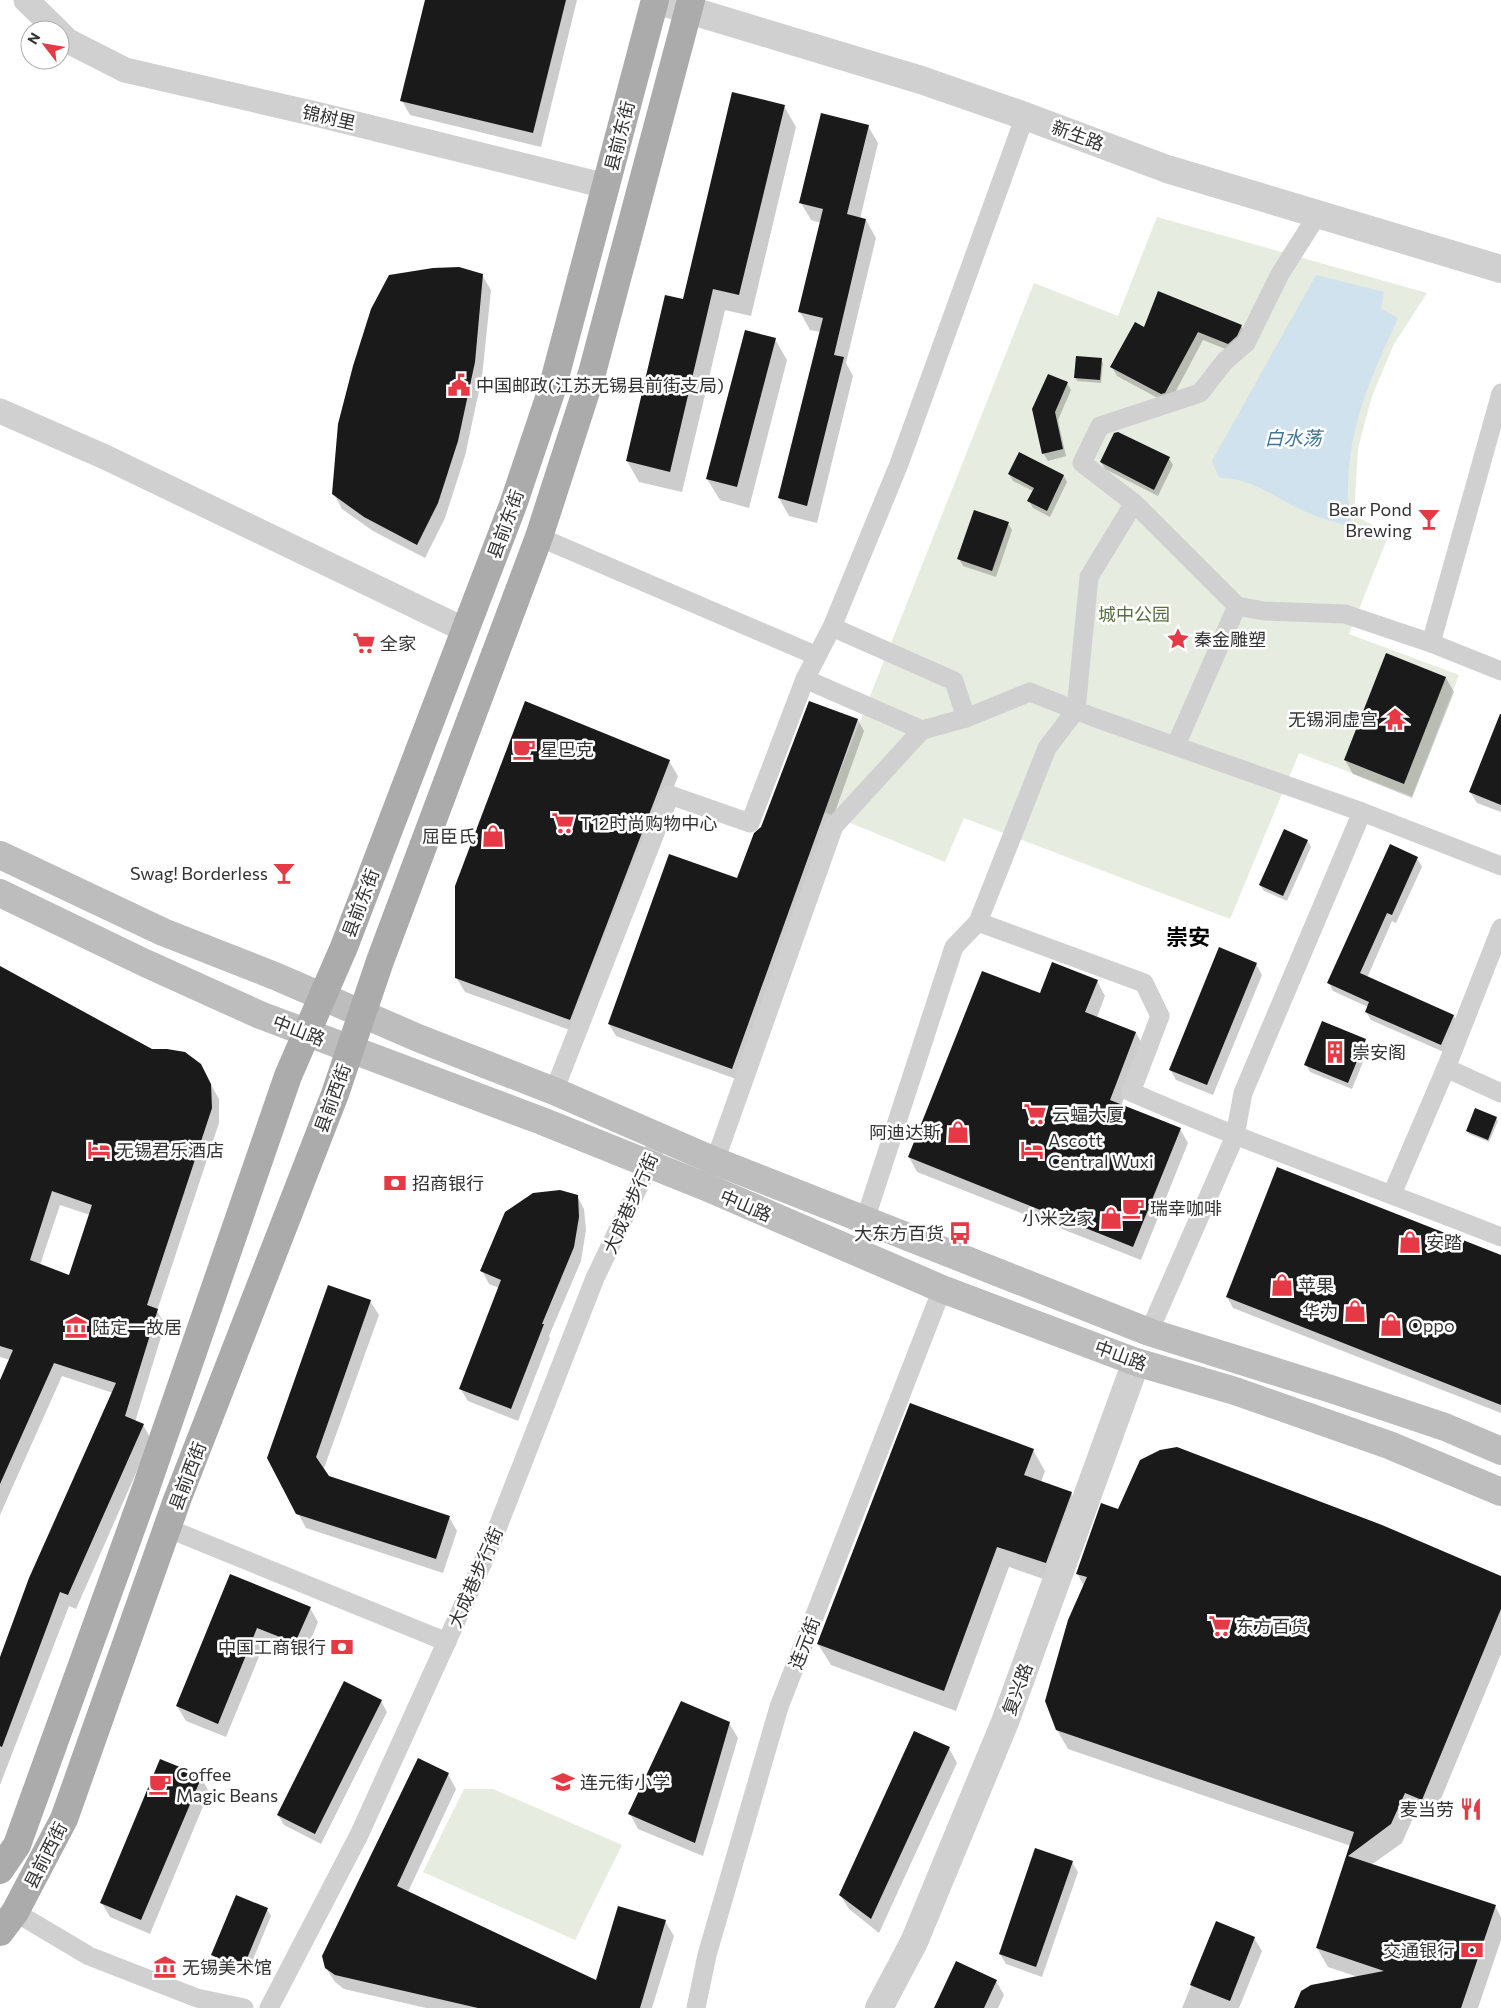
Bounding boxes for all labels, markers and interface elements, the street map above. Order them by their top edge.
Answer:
north arrow [20,20,70,70]
text: N [23,29,43,47]
street label: 县前东街 [600,98,638,174]
street label: 锦树里 [300,100,358,134]
street label: 新生路 [1049,115,1107,155]
public building icon: 中国邮政(江苏无锡县前街支局) [446,372,472,398]
place label: 中国邮政(江苏无锡县前街支局) [476,374,724,396]
water label: 白水荡 [1264,426,1324,449]
street label: 县前东街 [482,486,528,562]
place label: Bear Pond Brewing [1328,498,1412,541]
bar icon: Bear Pond Brewing [1416,506,1442,532]
park label: 城中公园 [1098,603,1170,625]
place icon: 秦金雕塑 [1165,626,1191,652]
place label: 秦金雕塑 [1194,628,1266,650]
supermarket icon: 全家 [351,630,377,656]
place label: 全家 [380,632,416,654]
temple icon: 无锡洞虚宫 [1382,706,1408,732]
place label: 无锡洞虚宫 [1288,708,1378,730]
cafe icon: 星巴克 [511,736,537,762]
place label: 星巴克 [540,738,594,760]
supermarket icon: T12时尚购物中心 [550,810,576,836]
place label: T12时尚购物中心 [580,812,717,834]
shop icon: 屈臣氏 [480,823,506,849]
place label: 屈臣氏 [422,825,476,847]
bar icon: Swag! Borderless [271,860,297,886]
place label: Swag! Borderless [130,862,268,884]
street label: 县前东街 [337,865,383,941]
district label: 崇安 [1166,923,1210,950]
street label: 中山路 [270,1010,328,1050]
building icon: 崇安阁 [1322,1039,1348,1065]
place label: 崇安阁 [1352,1041,1406,1063]
street label: 县前西街 [309,1060,355,1136]
supermarket icon: 云蝠大厦 [1022,1101,1048,1127]
place label: 云蝠大厦 [1052,1103,1124,1125]
shop icon: 阿迪达斯 [945,1119,971,1145]
place label: 阿迪达斯 [869,1121,941,1143]
place label: Ascott Central Wuxi [1048,1129,1154,1172]
hotel icon: 无锡君乐酒店 [86,1137,112,1163]
hotel icon: Ascott Central Wuxi [1019,1137,1045,1163]
place label: 无锡君乐酒店 [116,1139,224,1161]
street label: 大成巷步行街 [598,1149,662,1257]
bank icon: 招商银行 [382,1170,408,1196]
place label: 招商银行 [412,1172,484,1194]
street label: 中山路 [717,1184,775,1226]
cafe icon: 瑞幸咖啡 [1120,1195,1146,1221]
place label: 瑞幸咖啡 [1150,1197,1222,1219]
shop icon: 小米之家 [1098,1205,1124,1231]
place label: 小米之家 [1022,1207,1094,1229]
bus stop icon: 大东方百货 [947,1220,973,1246]
place label: 大东方百货 [854,1222,944,1244]
shop icon: 安踏 [1397,1229,1423,1255]
place label: 安踏 [1426,1231,1462,1253]
shop icon: 苹果 [1269,1272,1295,1298]
place label: 苹果 [1298,1274,1334,1296]
shop icon: 华为 [1342,1298,1368,1324]
place label: 华为 [1302,1300,1338,1322]
shop icon: Oppo [1378,1312,1404,1338]
museum icon: 陆定一故居 [63,1314,89,1340]
place label: Oppo [1408,1314,1455,1336]
place label: 陆定一故居 [92,1316,182,1338]
street label: 中山路 [1092,1335,1150,1375]
street label: 县前西街 [164,1438,210,1514]
street label: 大成巷步行街 [443,1523,507,1631]
supermarket icon: 东方百货 [1207,1613,1233,1639]
street label: 连元街 [784,1614,824,1672]
place label: 东方百货 [1236,1615,1308,1637]
bank icon: 中国工商银行 [329,1634,355,1660]
place label: 中国工商银行 [218,1636,326,1658]
street label: 复兴路 [997,1660,1037,1718]
place label: Coffee Magic Beans [176,1763,278,1806]
school or university icon: 连元街小学 [550,1769,576,1795]
cafe icon: Coffee Magic Beans [147,1771,173,1797]
place label: 连元街小学 [580,1771,670,1793]
restaurant icon: 麦当劳 [1458,1796,1484,1822]
place label: 麦当劳 [1400,1798,1454,1820]
street label: 县前西街 [19,1818,71,1892]
bank icon: 交通银行 [1459,1937,1485,1963]
place label: 交通银行 [1383,1939,1455,1961]
museum icon: 无锡美术馆 [152,1954,178,1980]
place label: 无锡美术馆 [182,1956,272,1978]

